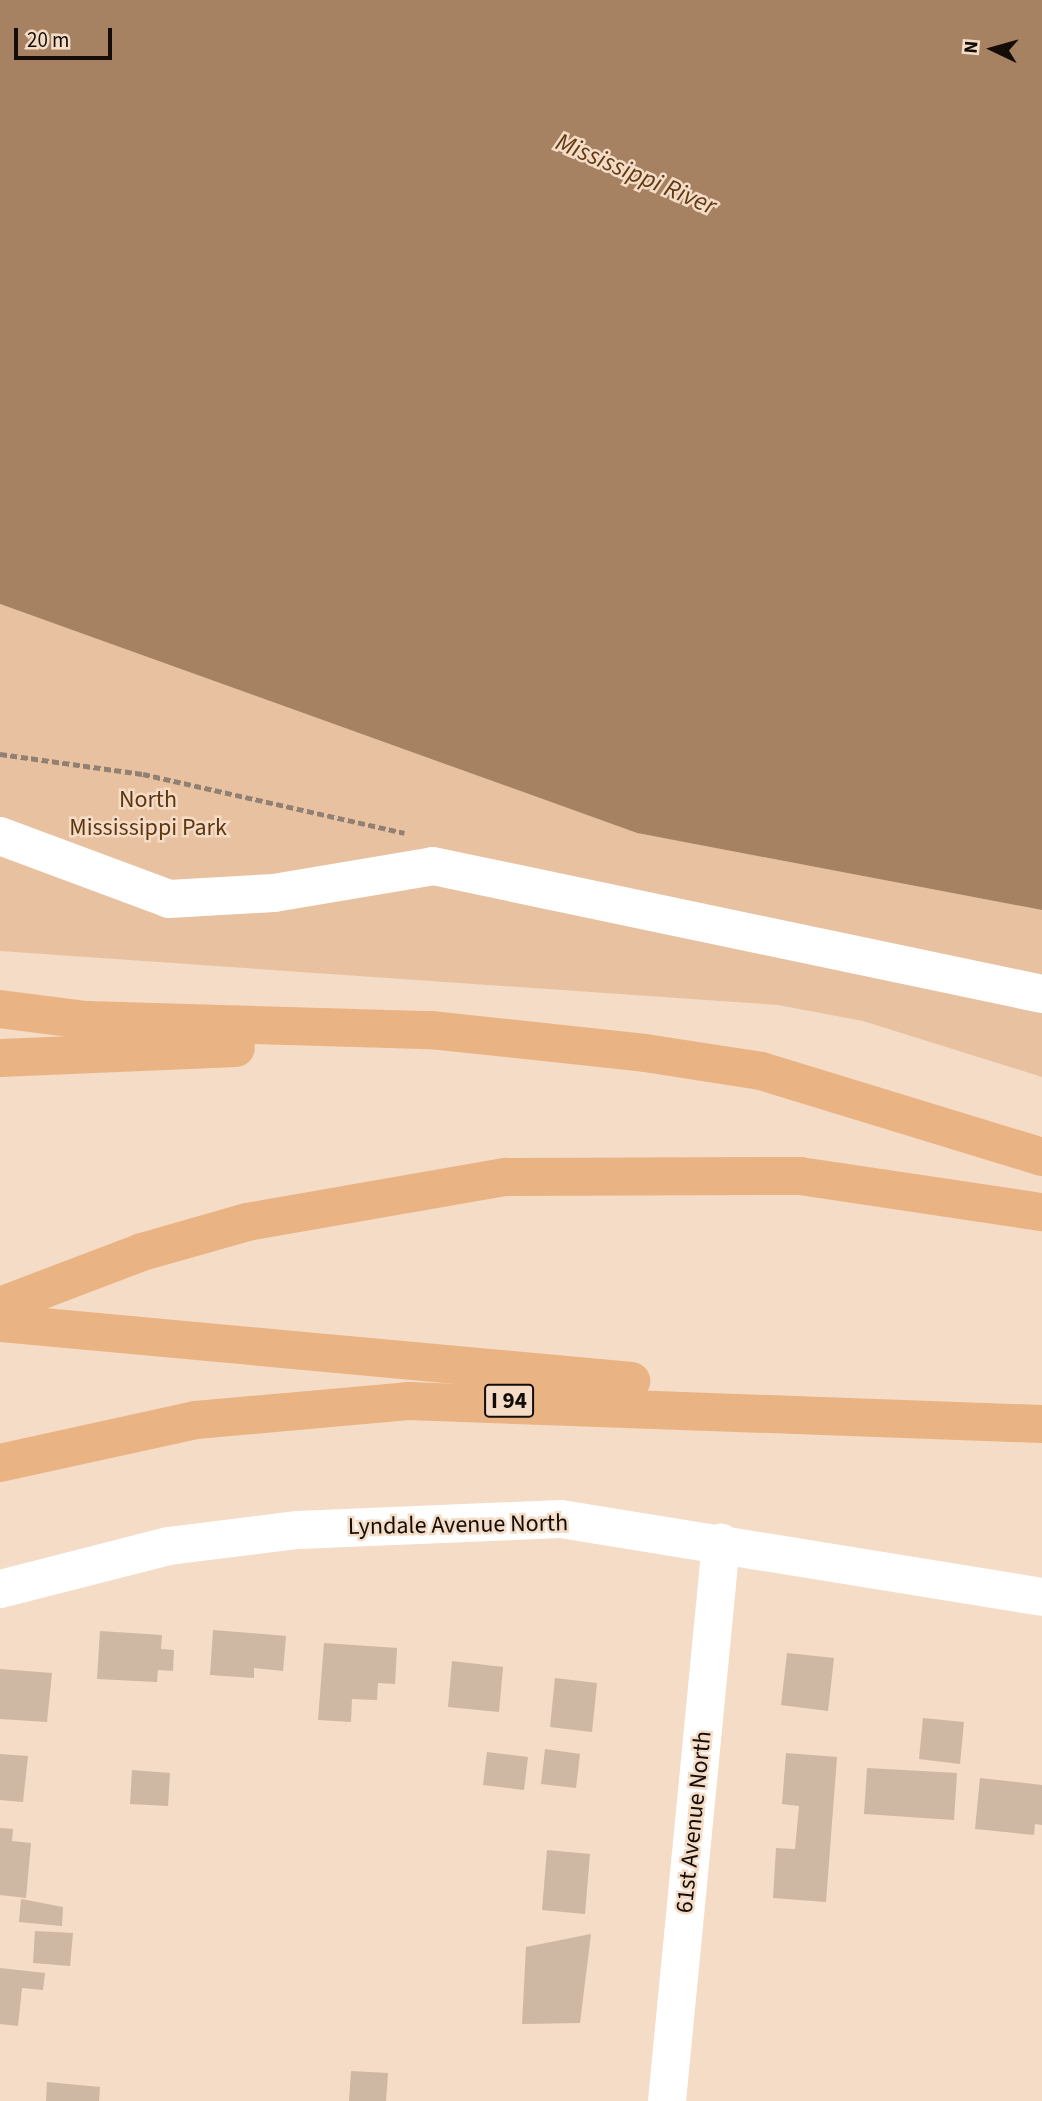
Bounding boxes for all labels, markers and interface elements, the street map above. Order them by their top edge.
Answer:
scale bar [18,14,116,58]
north arrow [958,14,1028,84]
text: 20 m [27,25,69,55]
text: N [958,40,986,55]
water label: Mississippi River [551,126,721,222]
park label: North Mississippi Park [69,786,227,842]
road number: I 94 [483,1382,535,1420]
street label: Lyndale Avenue North [348,1509,568,1541]
street label: 61st Avenue North [670,1729,718,1915]

